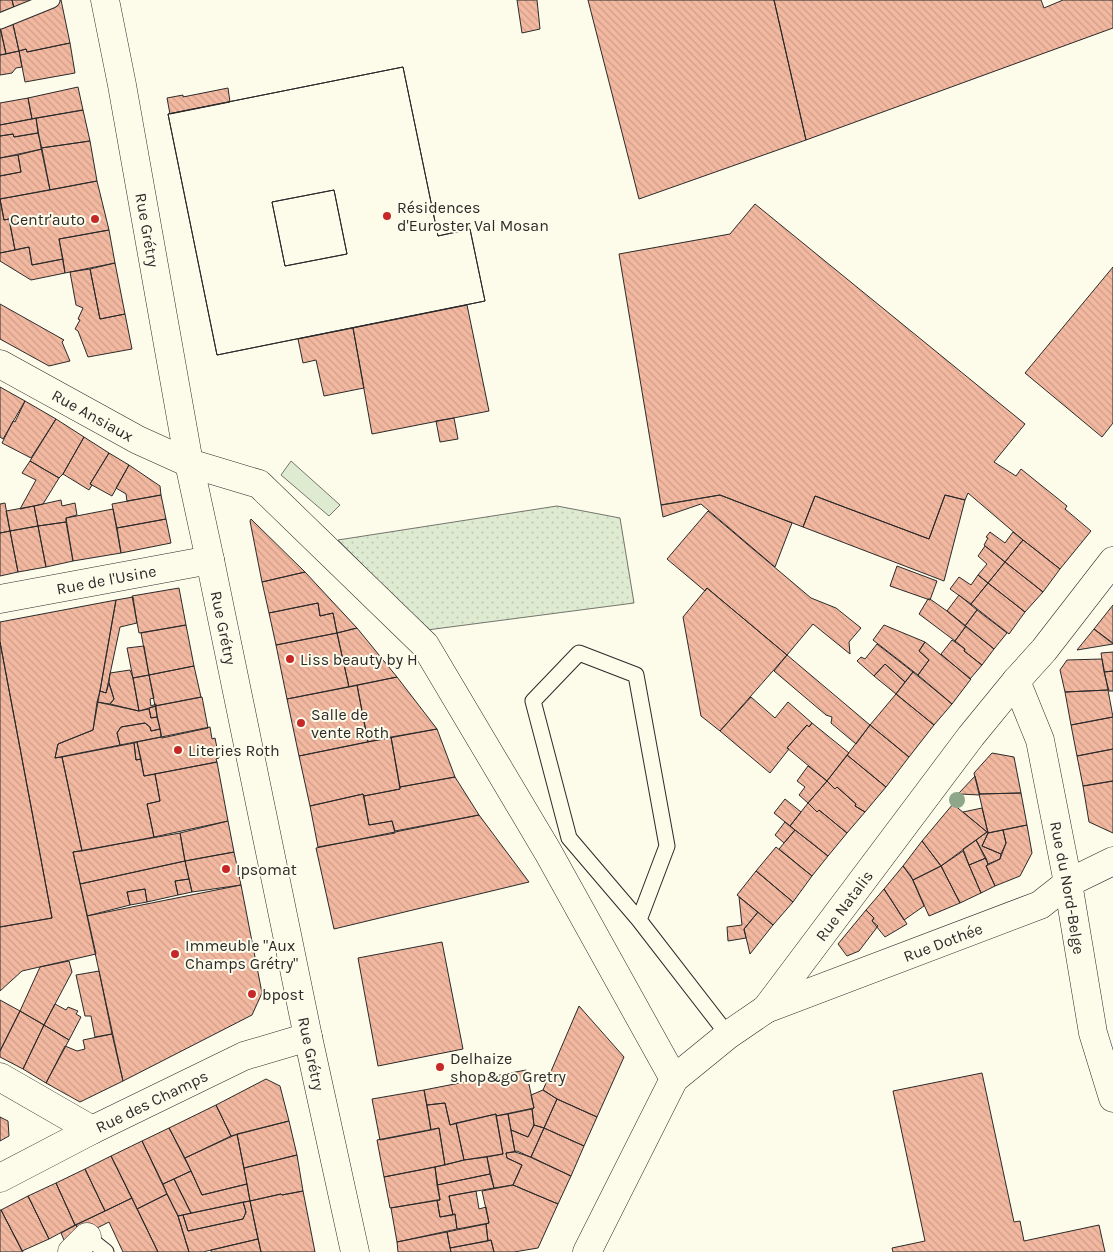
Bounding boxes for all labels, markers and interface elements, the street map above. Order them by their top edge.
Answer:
street label: Rue Grétry [132,191,164,269]
place label: Résidences d'Euroster Val Mosan [397,198,549,235]
place label: Centr'auto [10,210,85,229]
marker: Résidences d'Euroster Val Mosan [381,210,393,222]
marker: Centr'auto [89,213,101,225]
street label: Rue Ansiaux [49,385,137,445]
street label: Rue de l'Usine [55,561,158,598]
street label: Rue Grétry [207,589,241,667]
place label: Liss beauty by H [300,650,418,669]
marker: Liss beauty by H [284,653,296,665]
place label: Salle de vente Roth [311,705,389,742]
marker: Salle de vente Roth [295,717,307,729]
place label: Literies Roth [188,741,280,760]
marker: Literies Roth [172,744,184,756]
street label: Rue du Nord-Belge [1047,819,1089,956]
place label: Ipsomat [236,860,297,879]
marker: Ipsomat [220,863,232,875]
street label: Rue Natalis [811,866,877,945]
street label: Rue Dothée [901,918,985,966]
place label: Immeuble "Aux Champs Grétry" [185,936,298,973]
marker: Immeuble "Aux Champs Grétry" [169,948,181,960]
place label: bpost [262,985,304,1004]
marker: bpost [246,988,258,1000]
street label: Rue Grétry [295,1015,329,1093]
place label: Delhaize shop&go Gretry [450,1049,566,1086]
marker: Delhaize shop&go Gretry [434,1061,446,1073]
street label: Rue des Champs [92,1066,211,1136]

